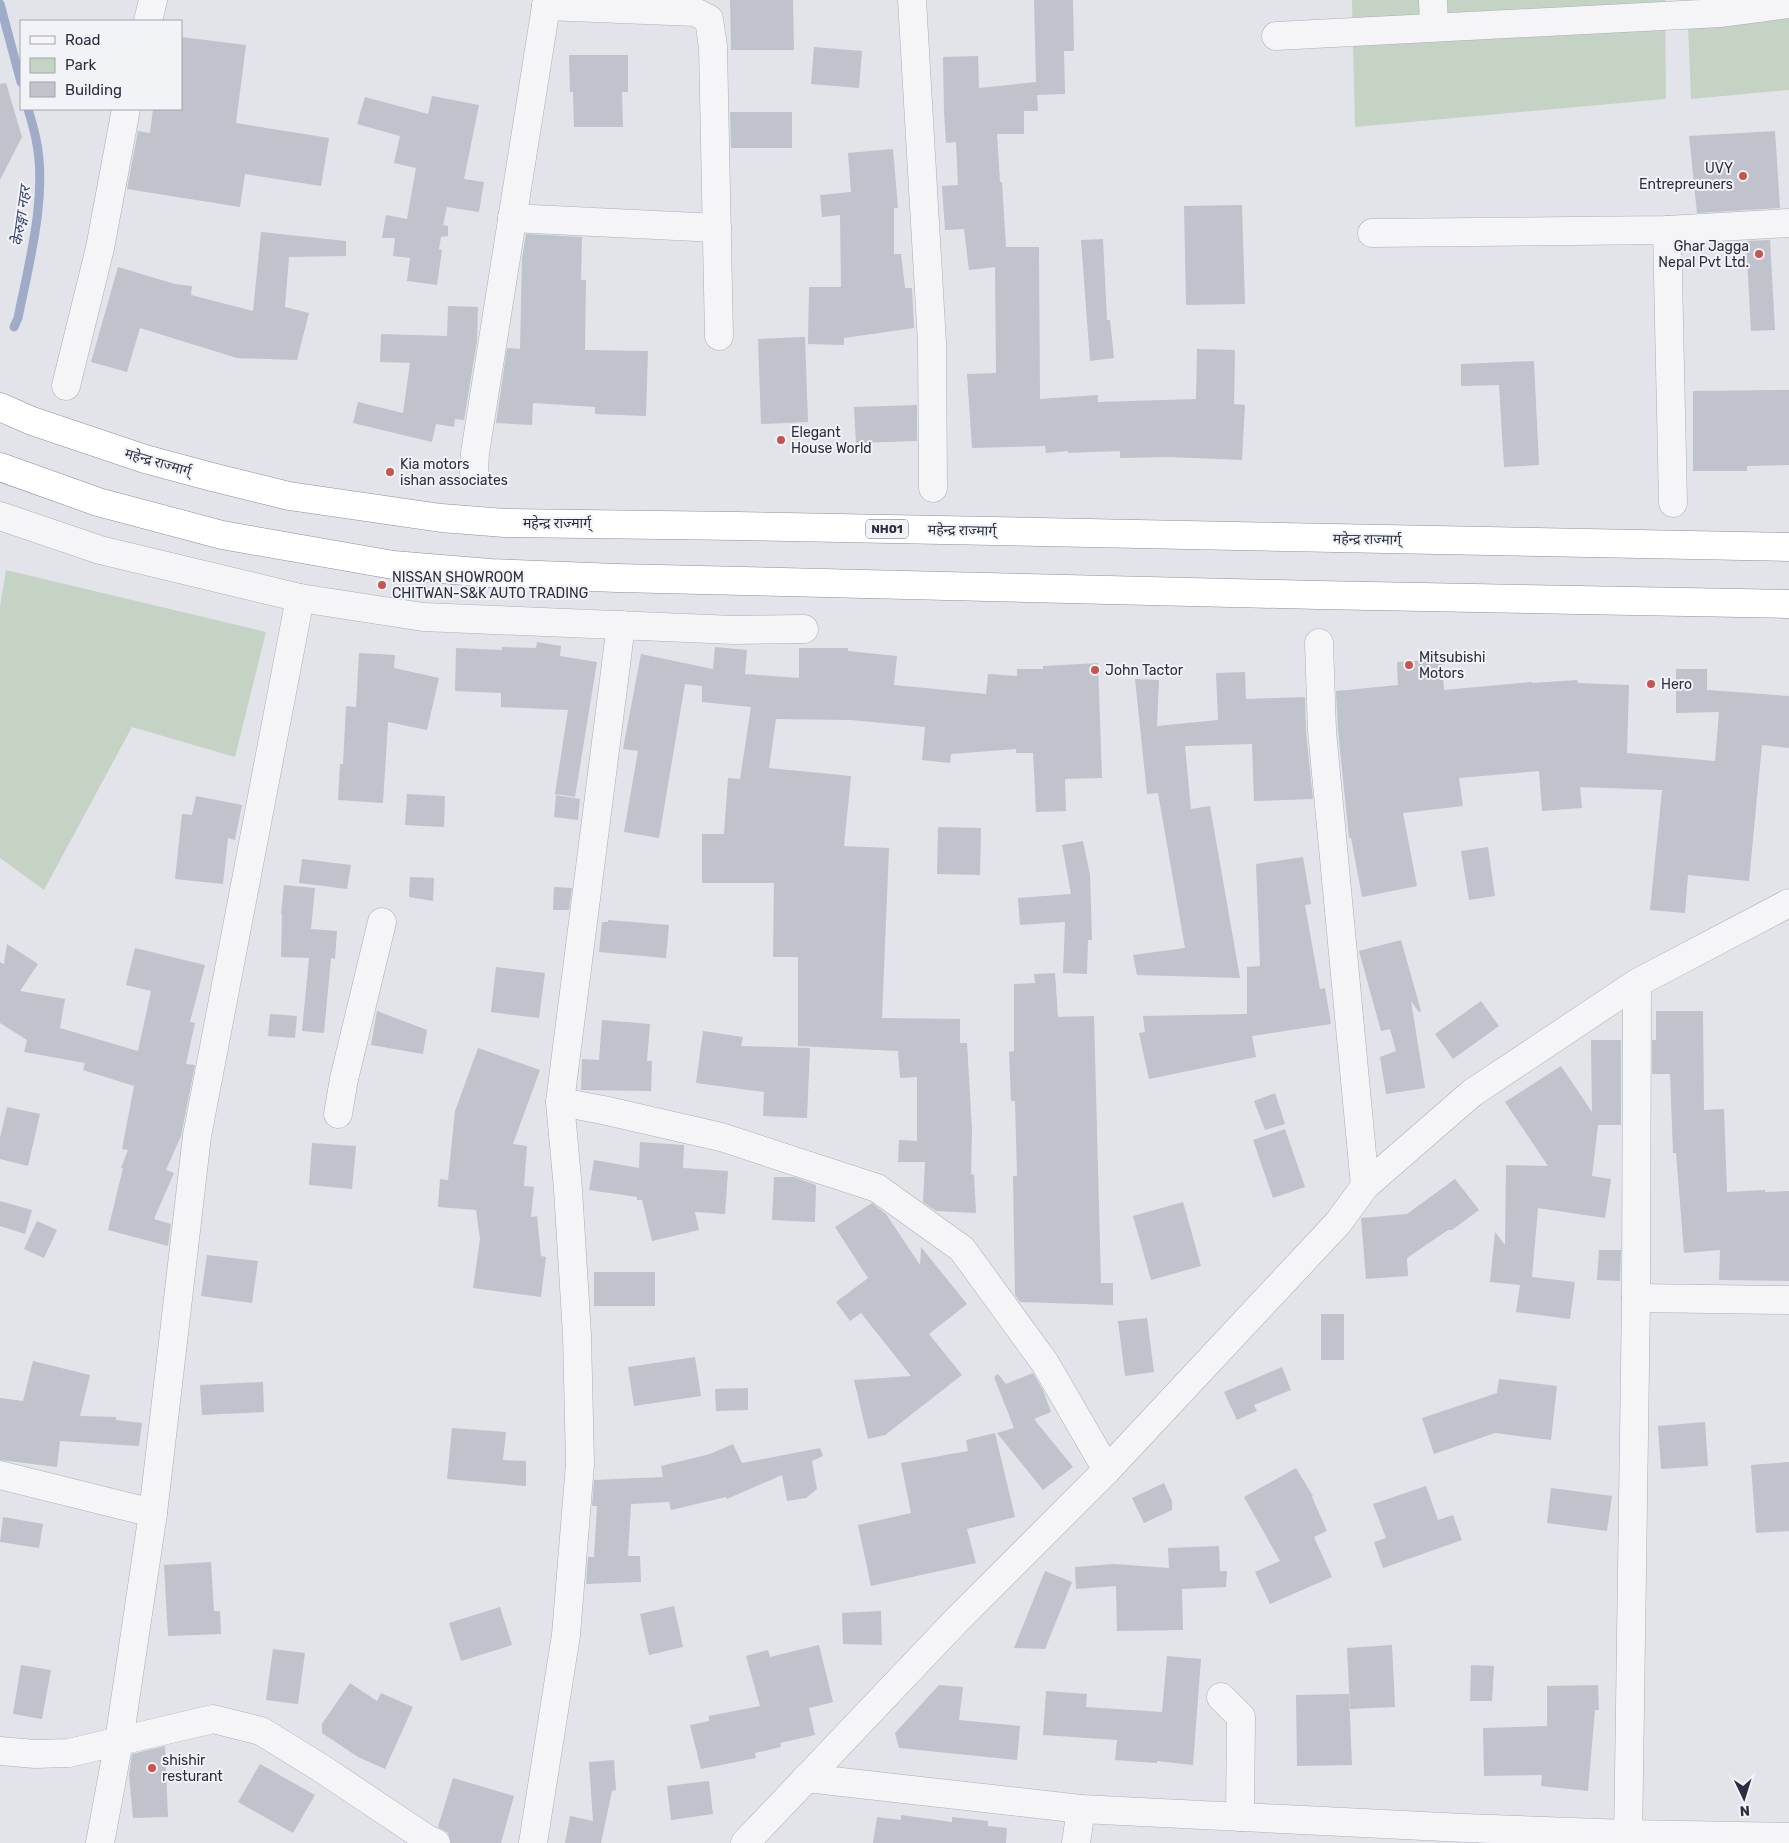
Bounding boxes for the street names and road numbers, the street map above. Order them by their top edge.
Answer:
street label: महेन्द्र राज्मार्ग् [122,444,195,482]
street label: महेन्द्र राज्मार्ग् [523,514,593,533]
road number: NH01 [866,520,908,538]
street label: महेन्द्र राज्मार्ग् [928,520,998,541]
street label: महेन्द्र राज्मार्ग् [1333,529,1403,550]

